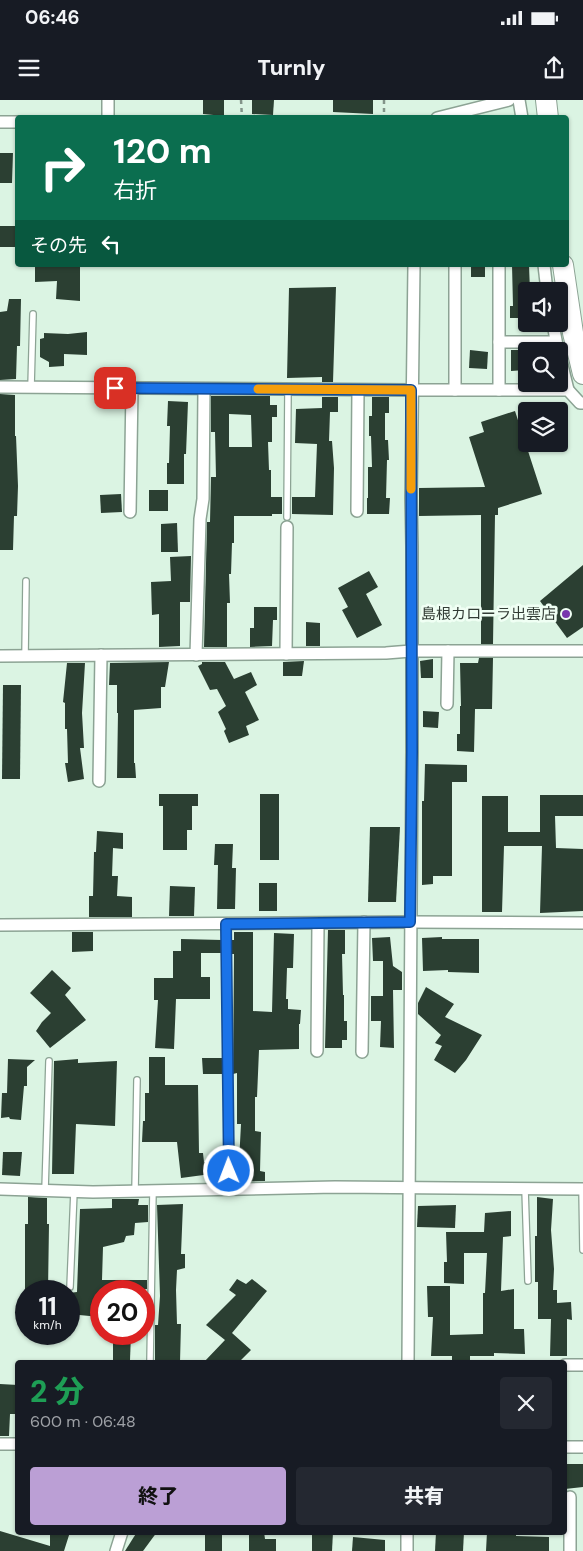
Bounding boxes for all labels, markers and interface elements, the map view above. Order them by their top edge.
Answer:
text: 06:46 [25,5,80,30]
text: Turnly [258,53,325,82]
icon: menu [15,54,43,82]
icon: share [540,54,568,82]
text: 120 m [113,128,212,174]
icon: right [30,135,95,200]
text: 右折 [113,176,157,205]
icon: left [97,230,125,258]
text: その先 [30,233,87,258]
map controls [518,282,568,452]
button: sound [518,282,568,332]
button: search [518,342,568,392]
pin [94,367,136,409]
icon: arrive [101,374,129,402]
button: layers [518,402,568,452]
place label: 島根カローラ出雲店 [421,604,556,624]
marker: 島根カローラ出雲店 [560,608,572,620]
position arrow [202,1144,254,1196]
speed limit sign: 20 [90,1280,155,1345]
text: 11 [38,1290,57,1323]
text: km/h [33,1317,62,1333]
text: 2 分 [30,1372,84,1411]
button: close [500,1377,552,1429]
text: 600 m · 06:48 [30,1411,136,1432]
button: 終了 [30,1467,286,1525]
button: 共有 [296,1467,552,1525]

